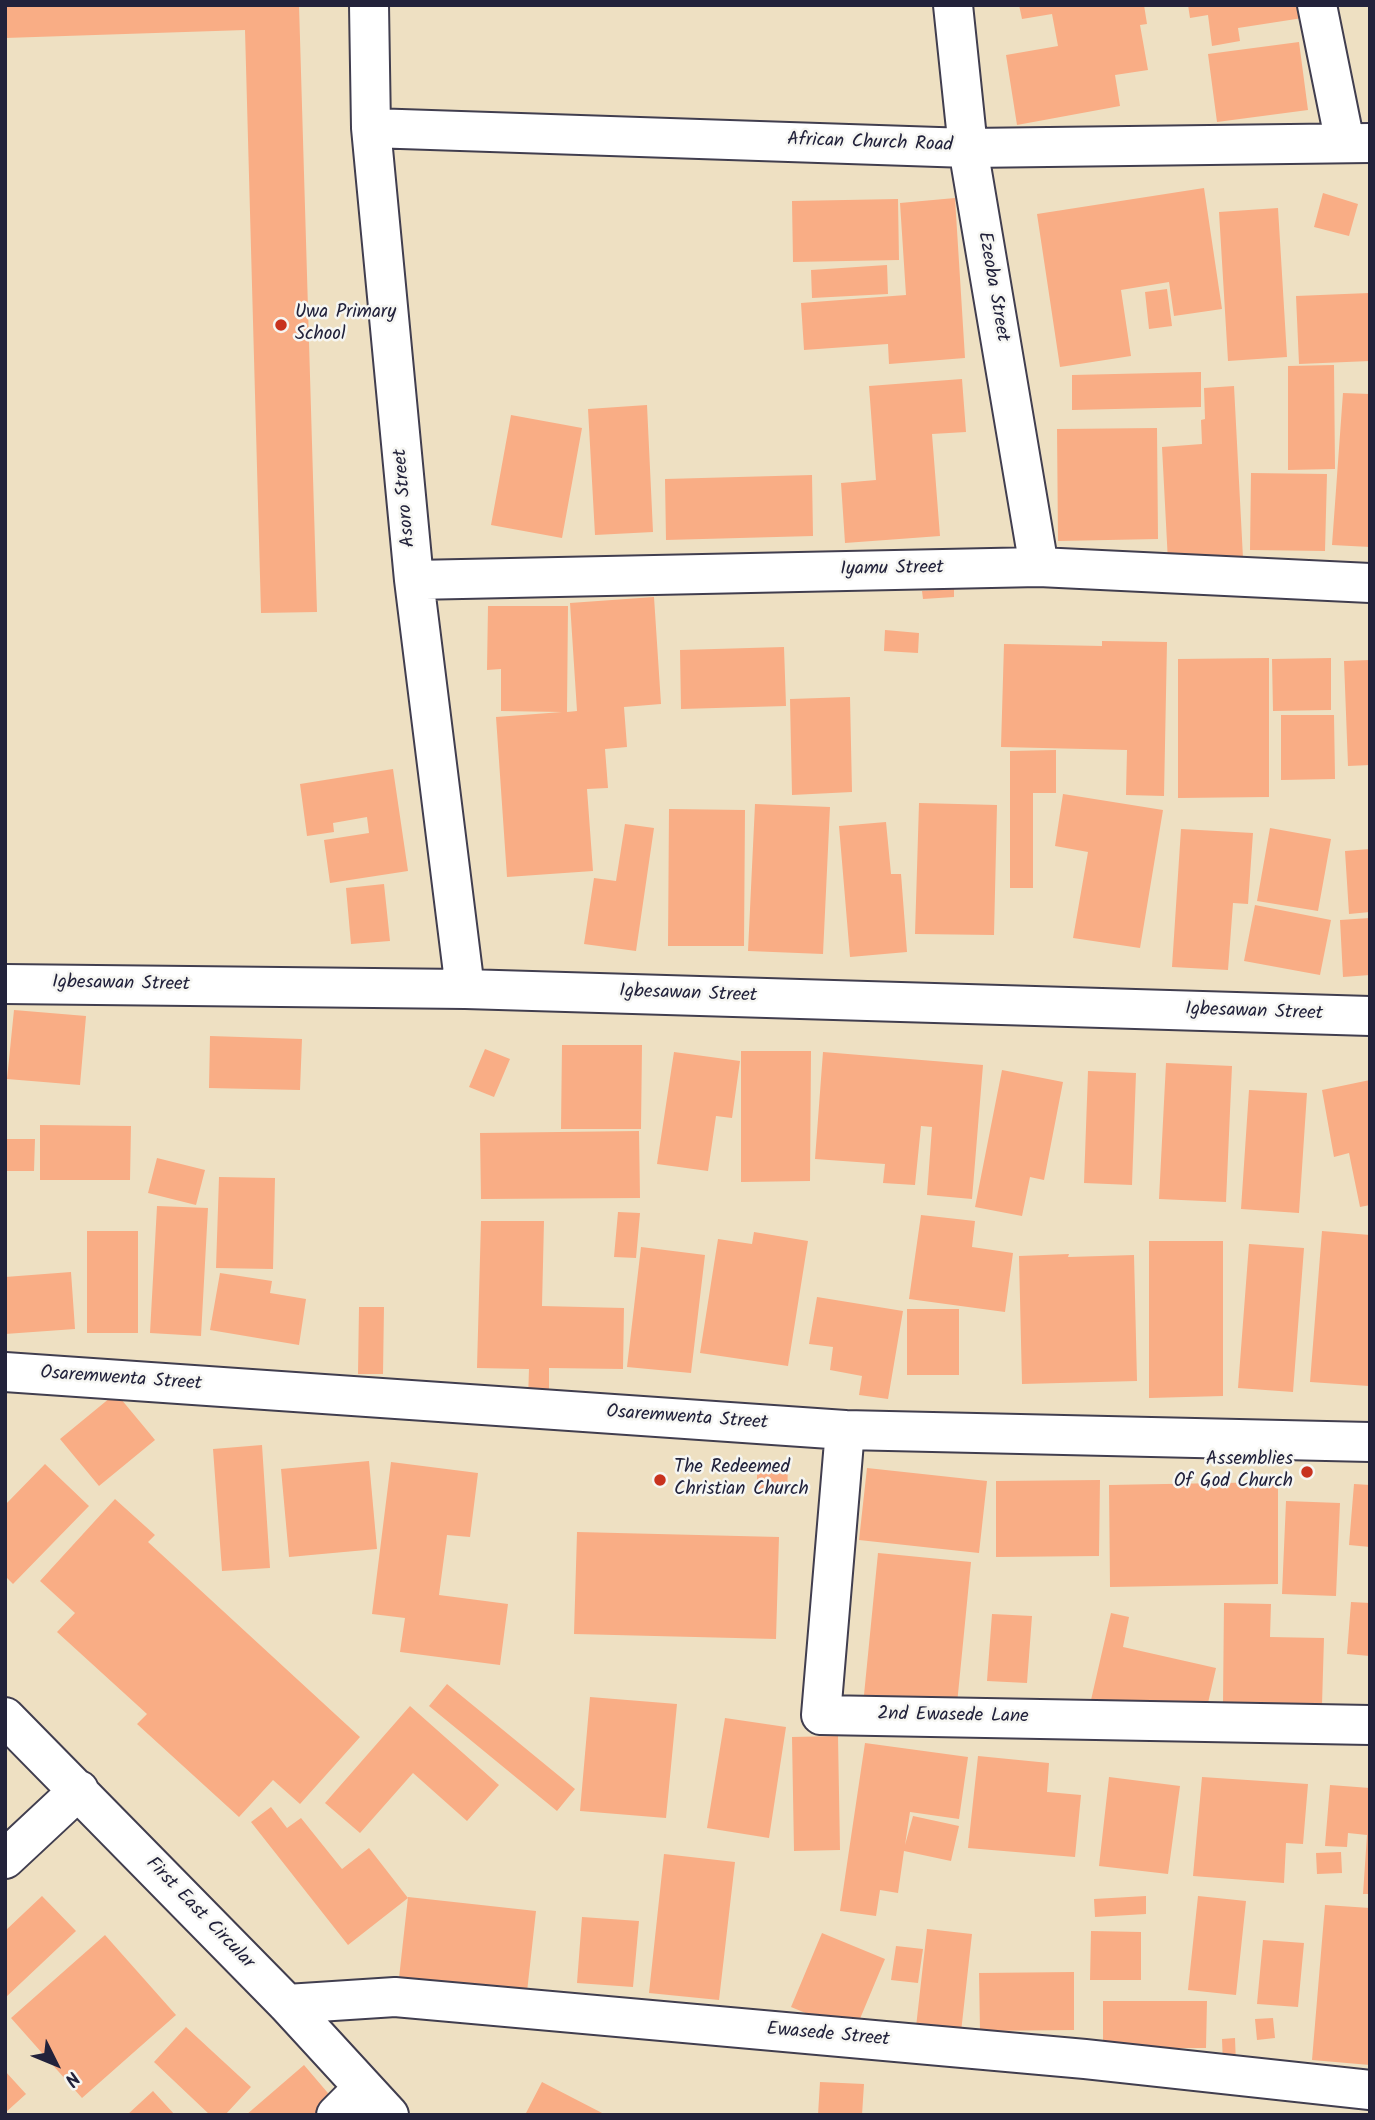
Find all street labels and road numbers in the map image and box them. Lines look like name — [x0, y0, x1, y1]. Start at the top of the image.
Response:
street label: African Church Road — [787, 130, 953, 158]
street label: Ezeoba Street — [971, 230, 1013, 344]
street label: Asoro Street — [390, 448, 422, 548]
street label: Iyamu Street — [840, 558, 944, 582]
street label: Igbesawan Street — [52, 972, 190, 998]
street label: Igbesawan Street — [619, 981, 757, 1009]
street label: Igbesawan Street — [1185, 999, 1323, 1027]
street label: Osaremwenta Street — [39, 1363, 203, 1397]
street label: Osaremwenta Street — [605, 1402, 769, 1436]
street label: 2nd Ewasede Lane — [877, 1704, 1029, 1730]
street label: First East Circular — [140, 1853, 258, 1975]
street label: Ewasede Street — [766, 2019, 890, 2053]

